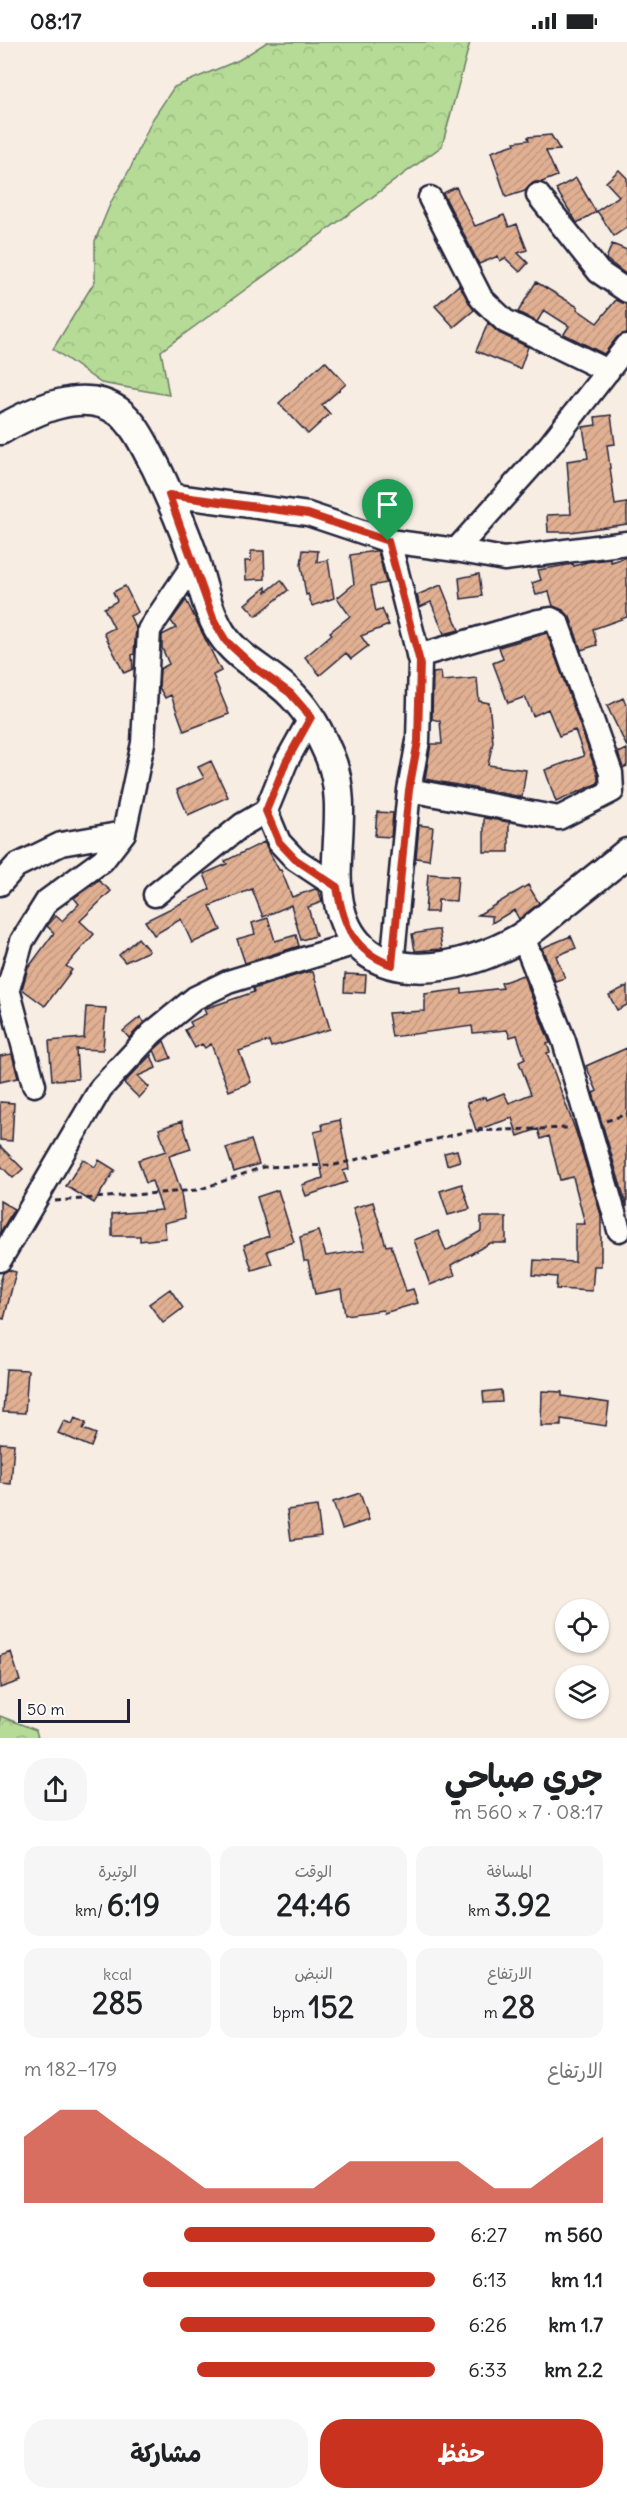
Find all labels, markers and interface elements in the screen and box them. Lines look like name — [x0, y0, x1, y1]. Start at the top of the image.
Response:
text: 08:17 — [30, 7, 82, 35]
pin — [362, 479, 413, 541]
icon: arrive — [371, 488, 404, 521]
map controls — [555, 1599, 609, 1719]
button: locate — [555, 1599, 609, 1653]
button: layers — [555, 1665, 609, 1719]
scale bar — [18, 1696, 130, 1724]
text: 50 m — [27, 1699, 65, 1719]
text: جري صباحي — [444, 1755, 603, 1797]
button: share — [24, 1758, 87, 1821]
text: 08:17 · 7 × 560 m — [454, 1799, 603, 1824]
text: الوتيرة — [98, 1861, 137, 1881]
text: الوقت — [295, 1861, 332, 1881]
text: المسافة — [487, 1861, 532, 1881]
text: 6:19 — [107, 1886, 160, 1924]
text: 24:46 — [276, 1886, 351, 1924]
text: 3.92 — [494, 1886, 551, 1924]
text: /km — [75, 1900, 107, 1920]
text: km — [468, 1900, 494, 1920]
text: النبض — [294, 1963, 333, 1983]
text: الارتفاع — [487, 1963, 532, 1983]
text: kcal — [103, 1964, 132, 1984]
text: 285 — [92, 1984, 143, 2022]
text: 152 — [309, 1988, 354, 2026]
text: 28 — [502, 1988, 535, 2026]
text: bpm — [273, 2002, 309, 2022]
text: m — [484, 2002, 502, 2022]
text: 179–182 m — [24, 2056, 117, 2081]
text: الارتفاع — [547, 2058, 603, 2083]
text: 6:27 — [470, 2222, 507, 2247]
text: 560 m — [544, 2222, 603, 2247]
text: 6:13 — [472, 2267, 507, 2292]
text: 1.1 km — [551, 2267, 603, 2292]
text: 6:26 — [468, 2312, 507, 2337]
text: 1.7 km — [549, 2312, 603, 2337]
text: 6:33 — [468, 2357, 507, 2382]
text: 2.2 km — [544, 2357, 603, 2382]
button: مشاركة — [24, 2419, 308, 2488]
button: حفظ — [320, 2419, 603, 2488]

